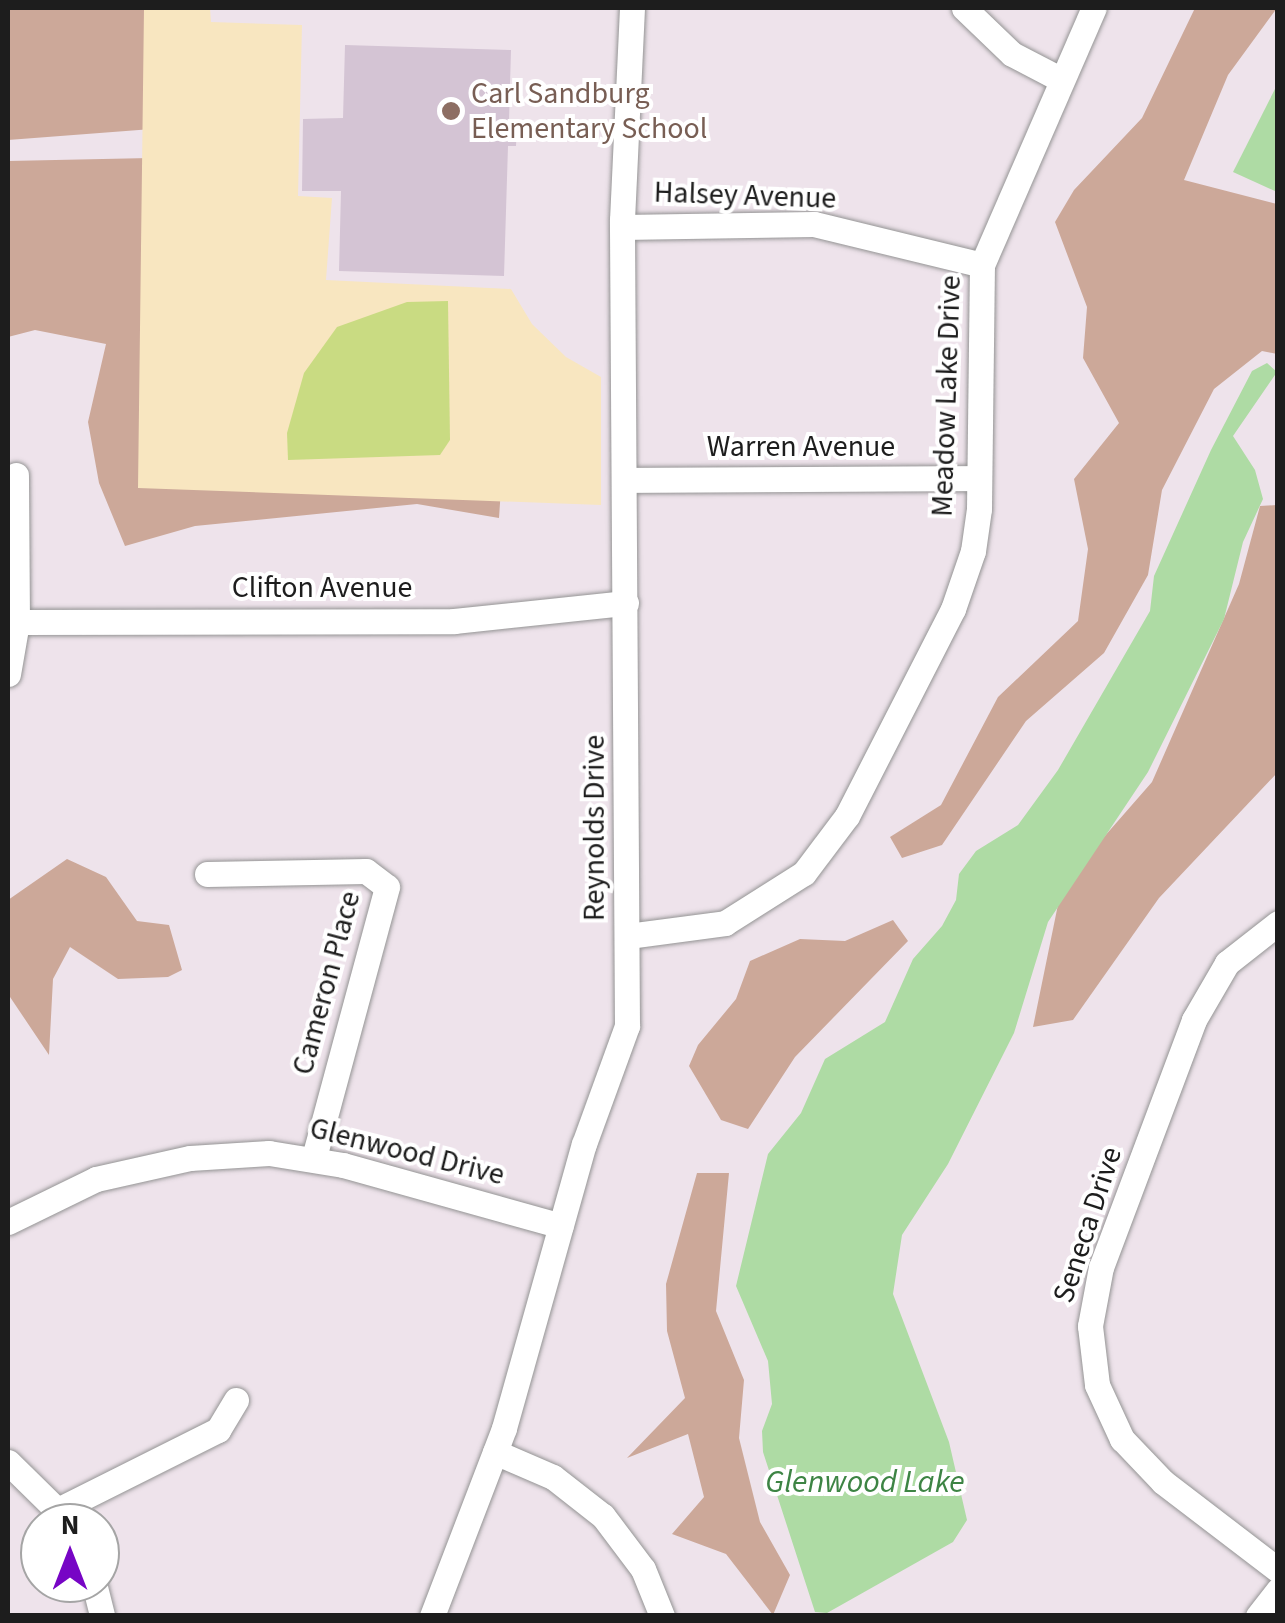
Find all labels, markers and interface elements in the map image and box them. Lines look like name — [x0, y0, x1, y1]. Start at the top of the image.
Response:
place label: Carl Sandburg Elementary School — [471, 76, 707, 146]
marker: Carl Sandburg Elementary School — [440, 100, 462, 122]
street label: Halsey Avenue — [653, 175, 837, 217]
street label: Meadow Lake Drive — [925, 275, 969, 517]
street label: Warren Avenue — [707, 429, 895, 465]
street label: Clifton Avenue — [232, 570, 412, 606]
street label: Reynolds Drive — [577, 735, 613, 921]
street label: Cameron Place — [285, 887, 369, 1079]
street label: Glenwood Drive — [306, 1110, 508, 1194]
street label: Seneca Drive — [1046, 1143, 1130, 1307]
water label: Glenwood Lake — [765, 1463, 965, 1501]
north arrow — [20, 1503, 120, 1603]
text: N — [61, 1505, 79, 1545]

